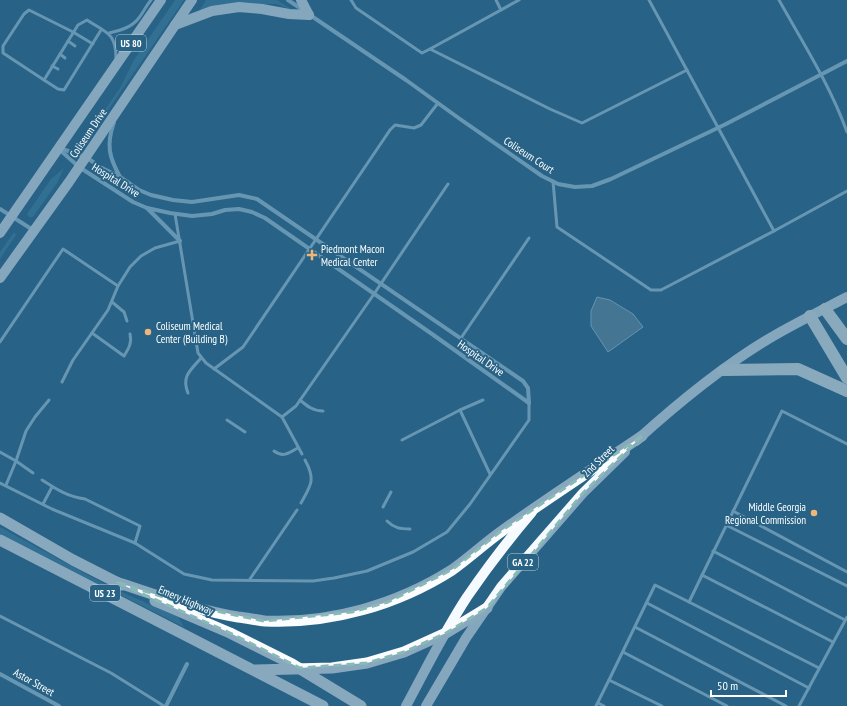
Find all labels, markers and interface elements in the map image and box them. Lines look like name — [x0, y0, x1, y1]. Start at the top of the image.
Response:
road number: US 80 — [116, 35, 146, 51]
street label: Coliseum Drive — [66, 105, 110, 161]
street label: Coliseum Court — [501, 133, 557, 177]
street label: Hospital Drive — [89, 160, 143, 200]
place label: Piedmont Macon Medical Center — [321, 242, 385, 269]
marker: Piedmont Macon Medical Center — [306, 249, 318, 261]
place label: Coliseum Medical Center (Building B) — [156, 319, 228, 346]
marker: Coliseum Medical Center (Building B) — [143, 327, 153, 337]
street label: Hospital Drive — [455, 337, 507, 379]
street label: 2nd Street — [579, 442, 617, 480]
place label: Middle Georgia Regional Commission — [725, 500, 806, 527]
marker: Middle Georgia Regional Commission — [809, 508, 819, 518]
road number: GA 22 — [508, 554, 538, 570]
street label: Emery Highway — [156, 582, 216, 618]
road number: US 23 — [90, 585, 120, 601]
street label: Astor Street — [11, 665, 57, 699]
scale bar — [711, 672, 786, 698]
text: 50 m — [717, 678, 738, 693]

